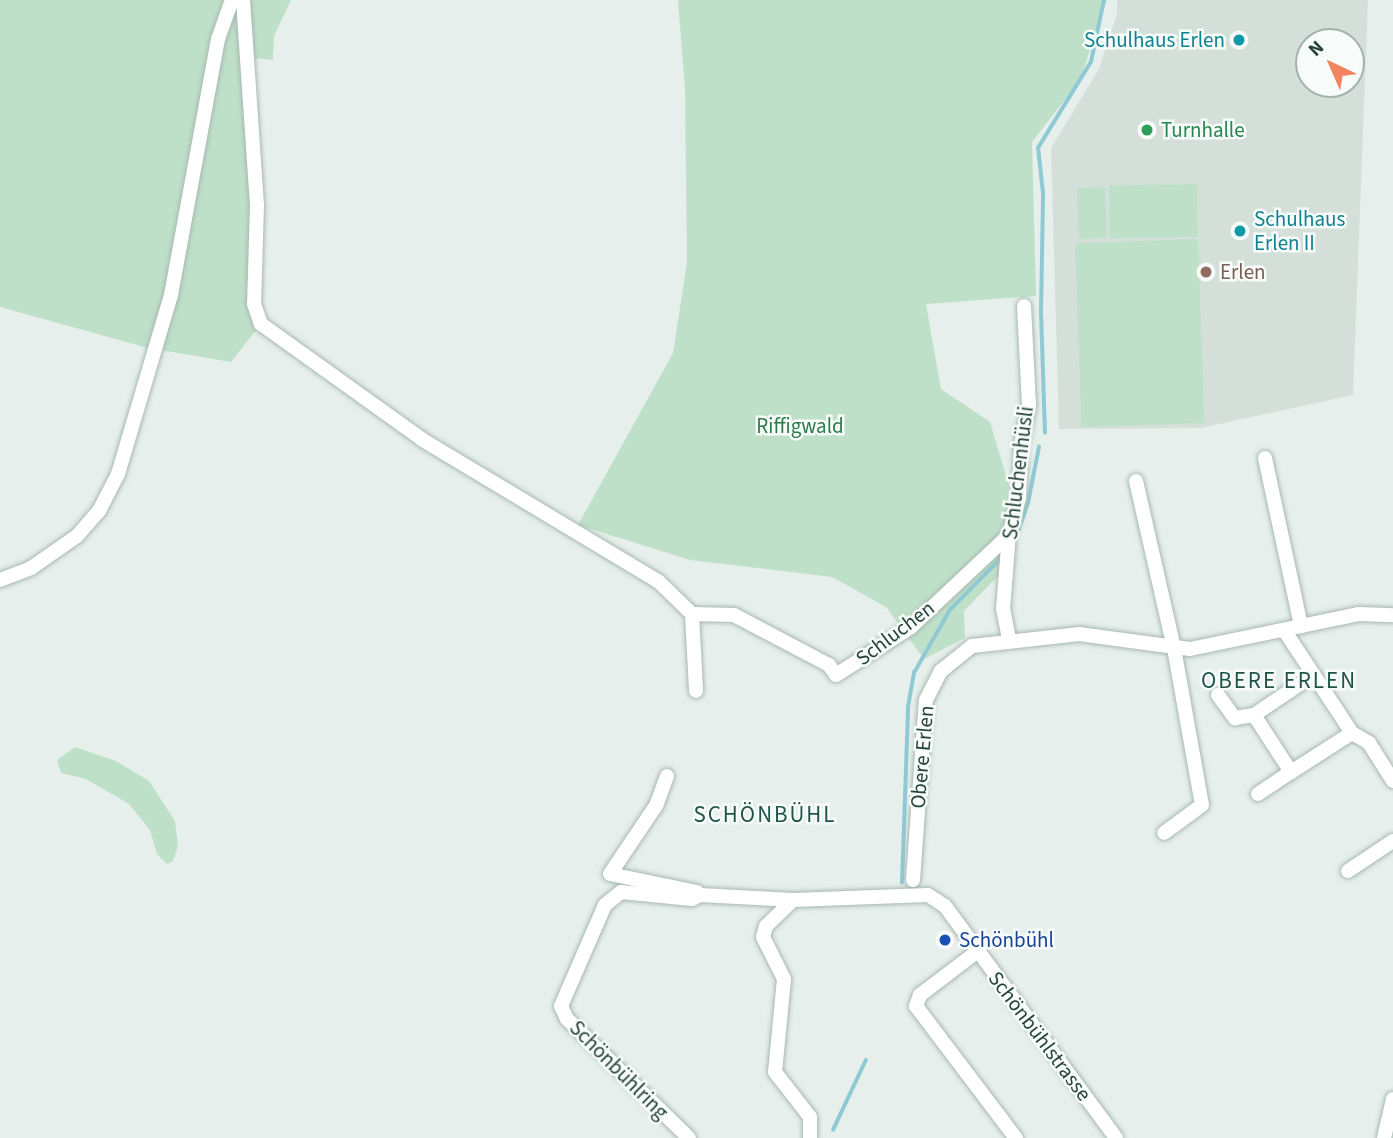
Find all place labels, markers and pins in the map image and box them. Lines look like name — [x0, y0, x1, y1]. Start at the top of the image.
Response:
place label: Schulhaus Erlen — [1084, 27, 1225, 53]
marker: Schulhaus Erlen — [1231, 32, 1247, 48]
place label: Turnhalle — [1161, 117, 1245, 143]
marker: Turnhalle — [1139, 122, 1155, 138]
place label: Schulhaus Erlen II — [1254, 206, 1345, 256]
marker: Schulhaus Erlen II — [1232, 223, 1248, 239]
place label: Erlen — [1220, 259, 1266, 285]
marker: Erlen — [1198, 264, 1214, 280]
place label: Schönbühl — [959, 927, 1054, 953]
marker: Schönbühl — [937, 932, 953, 948]

